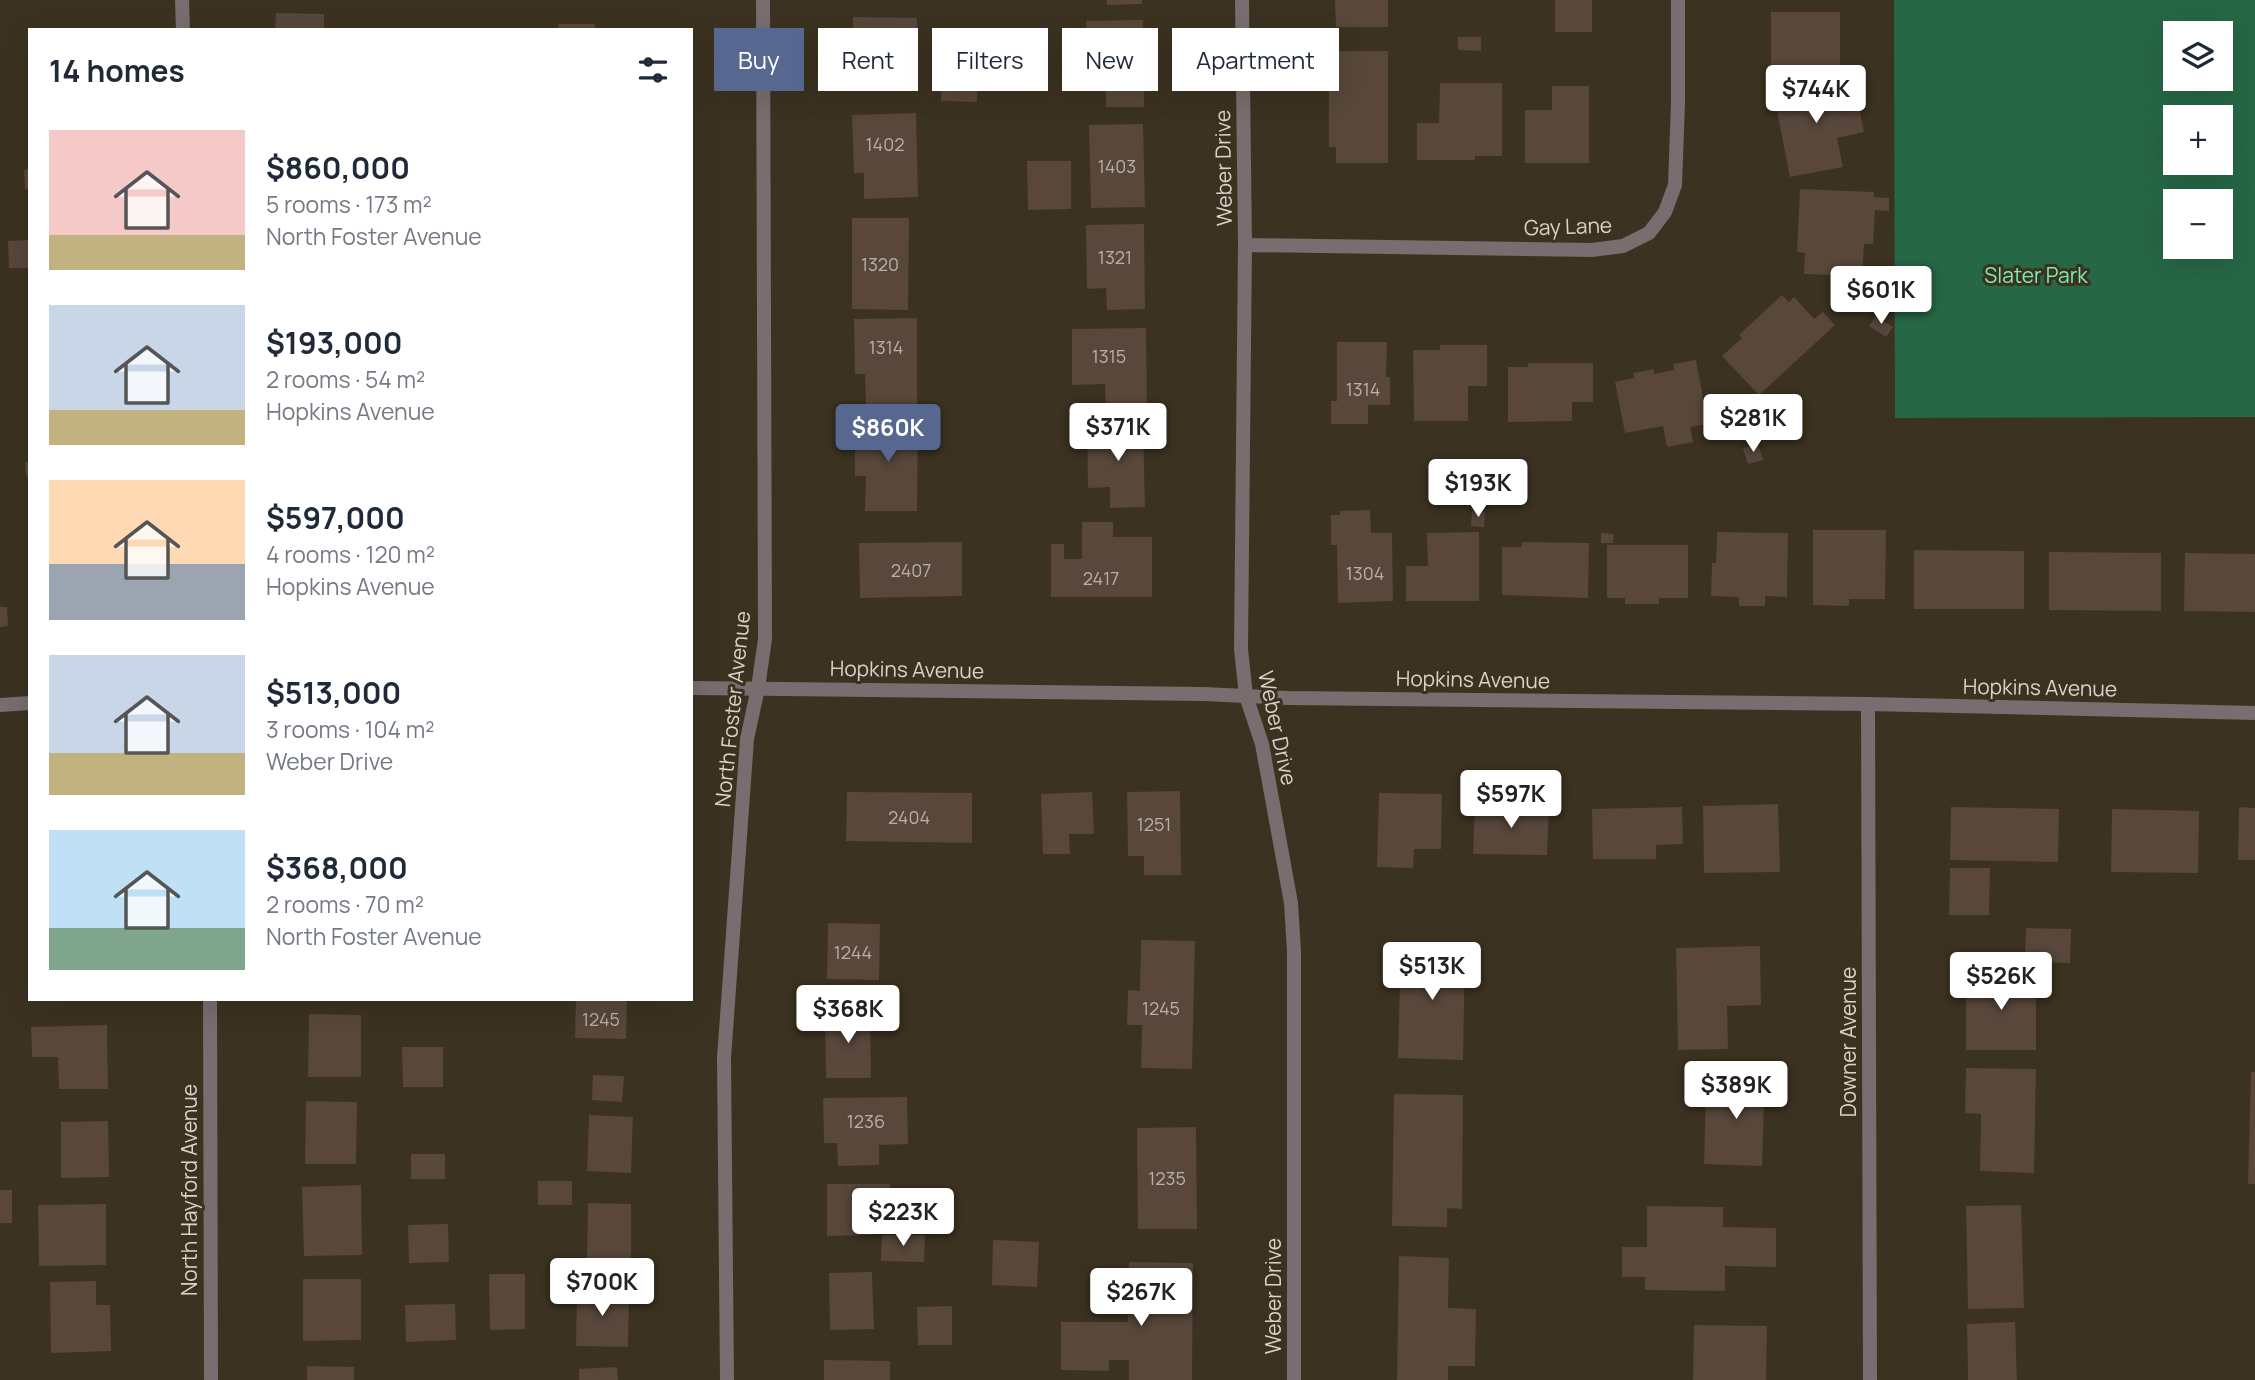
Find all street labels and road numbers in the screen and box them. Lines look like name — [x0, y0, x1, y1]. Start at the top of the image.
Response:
street label: Weber Drive — [1208, 110, 1238, 226]
street label: Gay Lane — [1523, 210, 1613, 242]
street label: North Foster Avenue — [708, 610, 756, 808]
street label: Hopkins Avenue — [830, 654, 984, 684]
street label: Hopkins Avenue — [1396, 664, 1550, 694]
street label: Weber Drive — [1252, 668, 1304, 788]
street label: Hopkins Avenue — [1963, 672, 2117, 702]
street label: Downer Avenue — [1834, 967, 1862, 1117]
street label: North Hayford Avenue — [175, 1084, 203, 1296]
street label: Weber Drive — [1259, 1238, 1287, 1354]

